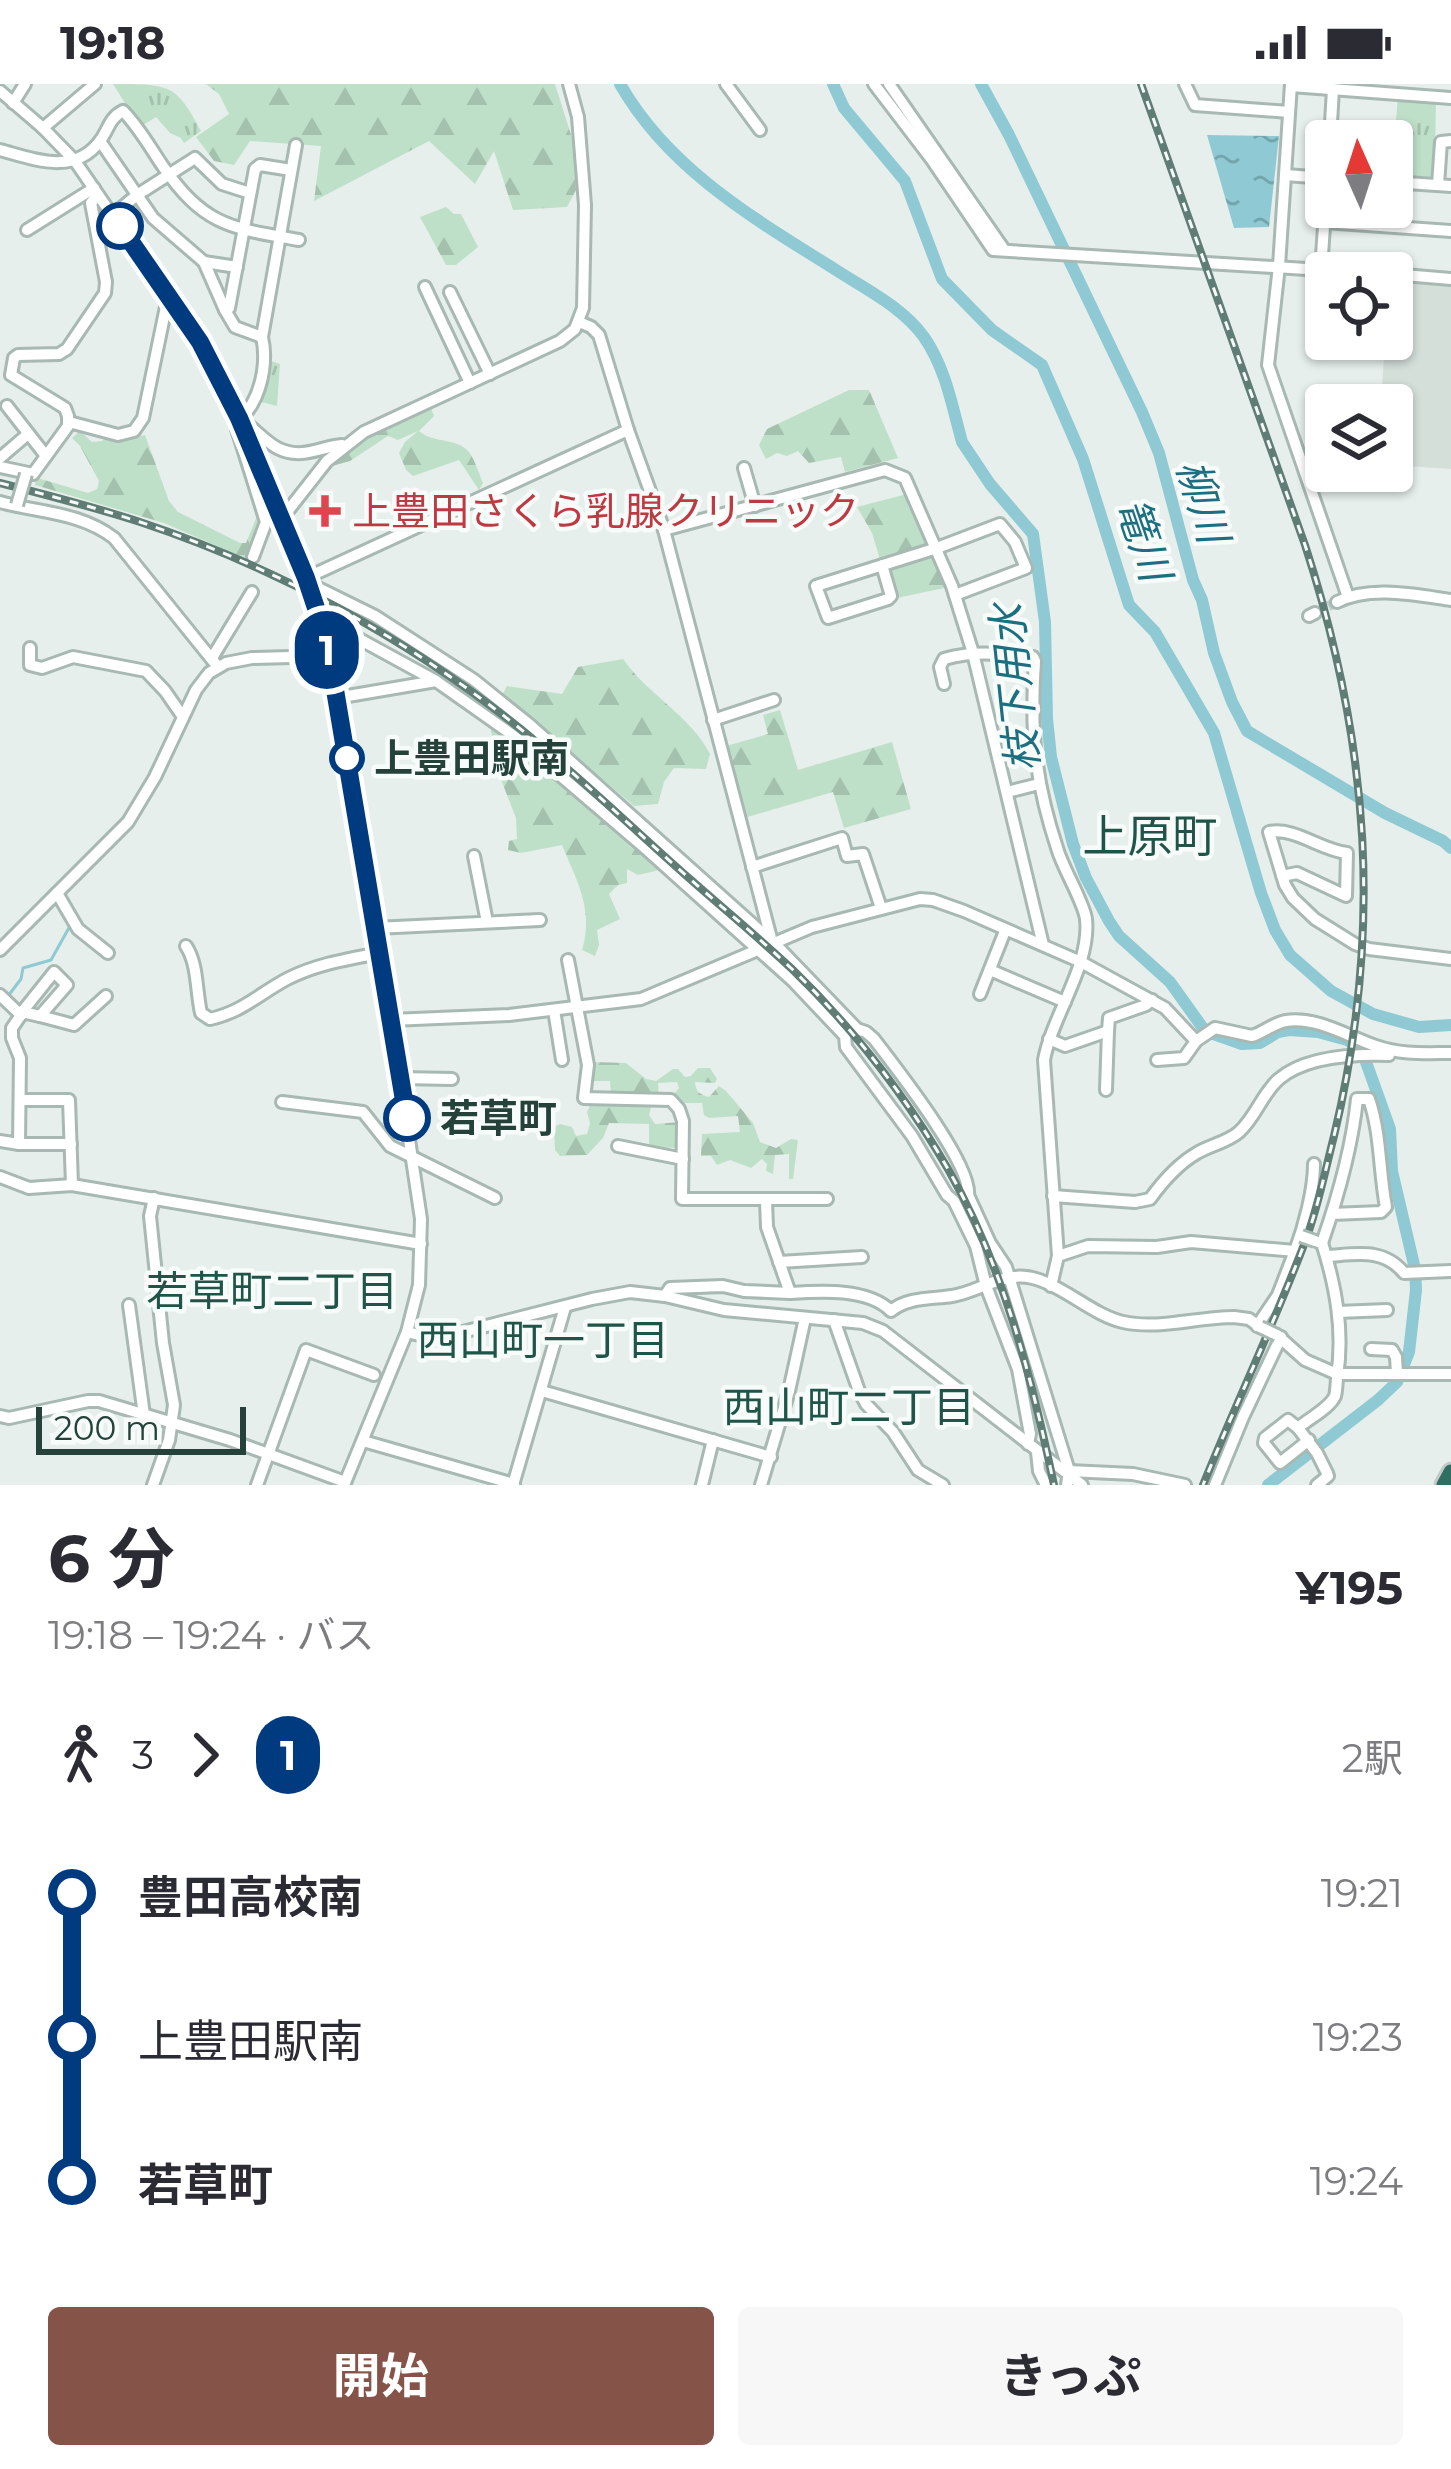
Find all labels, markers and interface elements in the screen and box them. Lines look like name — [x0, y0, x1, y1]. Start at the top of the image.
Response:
text: 19:18 — [60, 15, 165, 70]
north arrow — [1305, 120, 1413, 228]
map controls — [1305, 120, 1413, 492]
unlabelled marker — [98, 204, 142, 248]
button: locate — [1305, 252, 1413, 360]
button: layers — [1305, 384, 1413, 492]
water label: 柳川 — [1166, 453, 1241, 553]
place label: 上豊田さくら乳腺クリニック — [352, 487, 859, 535]
water label: 篭川 — [1106, 491, 1184, 591]
marker: 上豊田さくら乳腺クリニック — [309, 495, 341, 527]
water label: 枝下用水 — [980, 598, 1050, 774]
line badge: 1 — [288, 611, 366, 689]
text: 1 — [319, 624, 335, 676]
place label: 上豊田駅南 — [374, 734, 569, 782]
marker: 上豊田駅南 — [331, 742, 363, 774]
district label: 上原町 — [1082, 808, 1218, 863]
place label: 若草町 — [440, 1094, 557, 1142]
marker: 若草町 — [385, 1096, 429, 1140]
district label: 若草町二丁目 — [146, 1265, 398, 1317]
district label: 西山町一丁目 — [417, 1314, 669, 1366]
district label: 西山町二丁目 — [723, 1381, 975, 1433]
scale bar — [36, 1401, 246, 1454]
text: 200 m — [54, 1408, 160, 1448]
text: 6 分 — [48, 1518, 175, 1599]
text: ¥195 — [1295, 1560, 1403, 1615]
text: 19:18 – 19:24 · バス — [48, 1611, 374, 1659]
icon: walk — [48, 1722, 114, 1788]
icon: forward — [172, 1722, 238, 1788]
text: 1 — [280, 1729, 296, 1781]
text: 3 — [132, 1731, 154, 1779]
text: 2駅 — [1342, 1734, 1403, 1782]
text: 豊田高校南 — [138, 1869, 363, 1924]
text: 19:21 — [1321, 1869, 1403, 1917]
text: 上豊田駅南 — [138, 2013, 363, 2068]
text: 19:23 — [1313, 2013, 1403, 2061]
text: 若草町 — [138, 2157, 273, 2212]
text: 19:24 — [1310, 2157, 1403, 2205]
button: 開始 — [48, 2307, 714, 2445]
button: きっぷ — [738, 2307, 1403, 2445]

